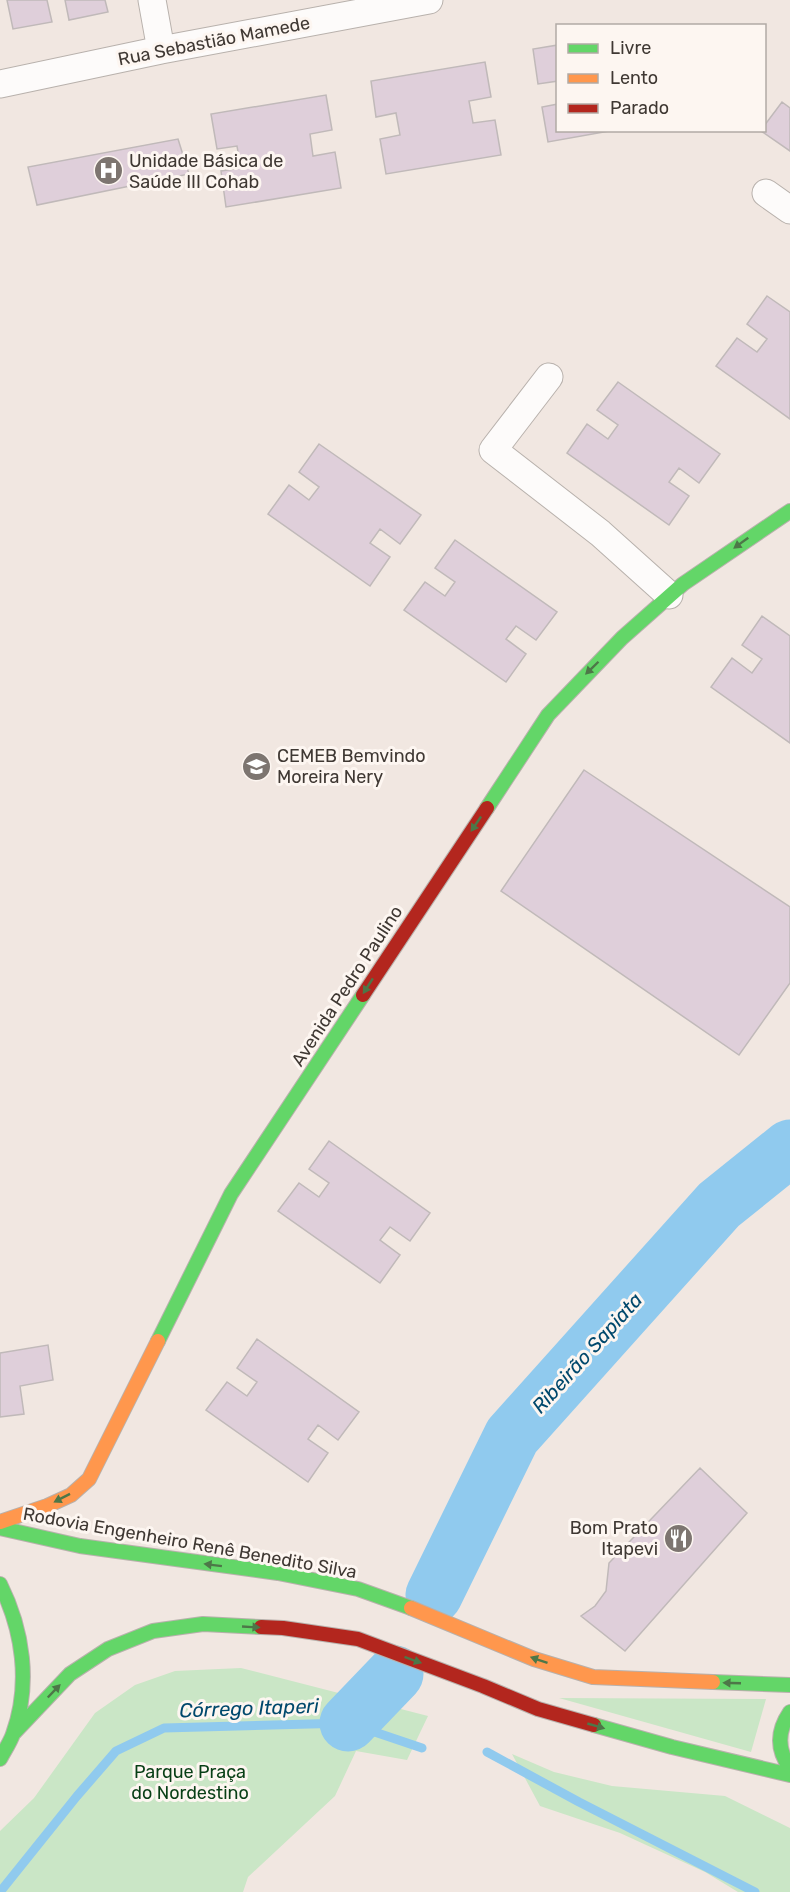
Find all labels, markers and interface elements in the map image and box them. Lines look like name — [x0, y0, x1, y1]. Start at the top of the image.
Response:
street label: Rua Sebastião Mamede — [116, 12, 312, 70]
legend — [556, 24, 766, 132]
text: Livre — [610, 37, 651, 59]
text: Lento — [610, 67, 658, 89]
text: Parado — [610, 97, 669, 119]
place label: Unidade Básica de Saúde III Cohab — [129, 150, 283, 193]
hospital icon: Unidade Básica de Saúde III Cohab — [92, 155, 124, 187]
one-way arrow — [734, 537, 750, 549]
one-way arrow — [585, 661, 600, 675]
place label: CEMEB Bemvindo Moreira Nery — [277, 745, 426, 788]
school or university icon: CEMEB Bemvindo Moreira Nery — [240, 750, 272, 782]
one-way arrow — [471, 816, 482, 832]
street label: Avenida Pedro Paulino — [287, 901, 407, 1071]
one-way arrow — [362, 978, 374, 994]
water label: Ribeirão Sapiata — [527, 1288, 648, 1418]
one-way arrow — [54, 1494, 71, 1503]
street label: Rodovia Engenheiro Renê Benedito Silva — [22, 1503, 358, 1583]
place label: Bom Prato Itapevi — [570, 1517, 658, 1560]
restaurant icon: Bom Prato Itapevi — [663, 1522, 695, 1554]
one-way arrow — [203, 1560, 222, 1570]
one-way arrow — [241, 1622, 260, 1631]
one-way arrow — [404, 1655, 422, 1665]
one-way arrow — [530, 1655, 548, 1664]
one-way arrow — [722, 1678, 741, 1687]
one-way arrow — [47, 1684, 61, 1699]
water label: Córrego Itaperi — [179, 1694, 320, 1722]
one-way arrow — [587, 1721, 605, 1731]
park label: Parque Praça do Nordestino — [131, 1761, 249, 1804]

